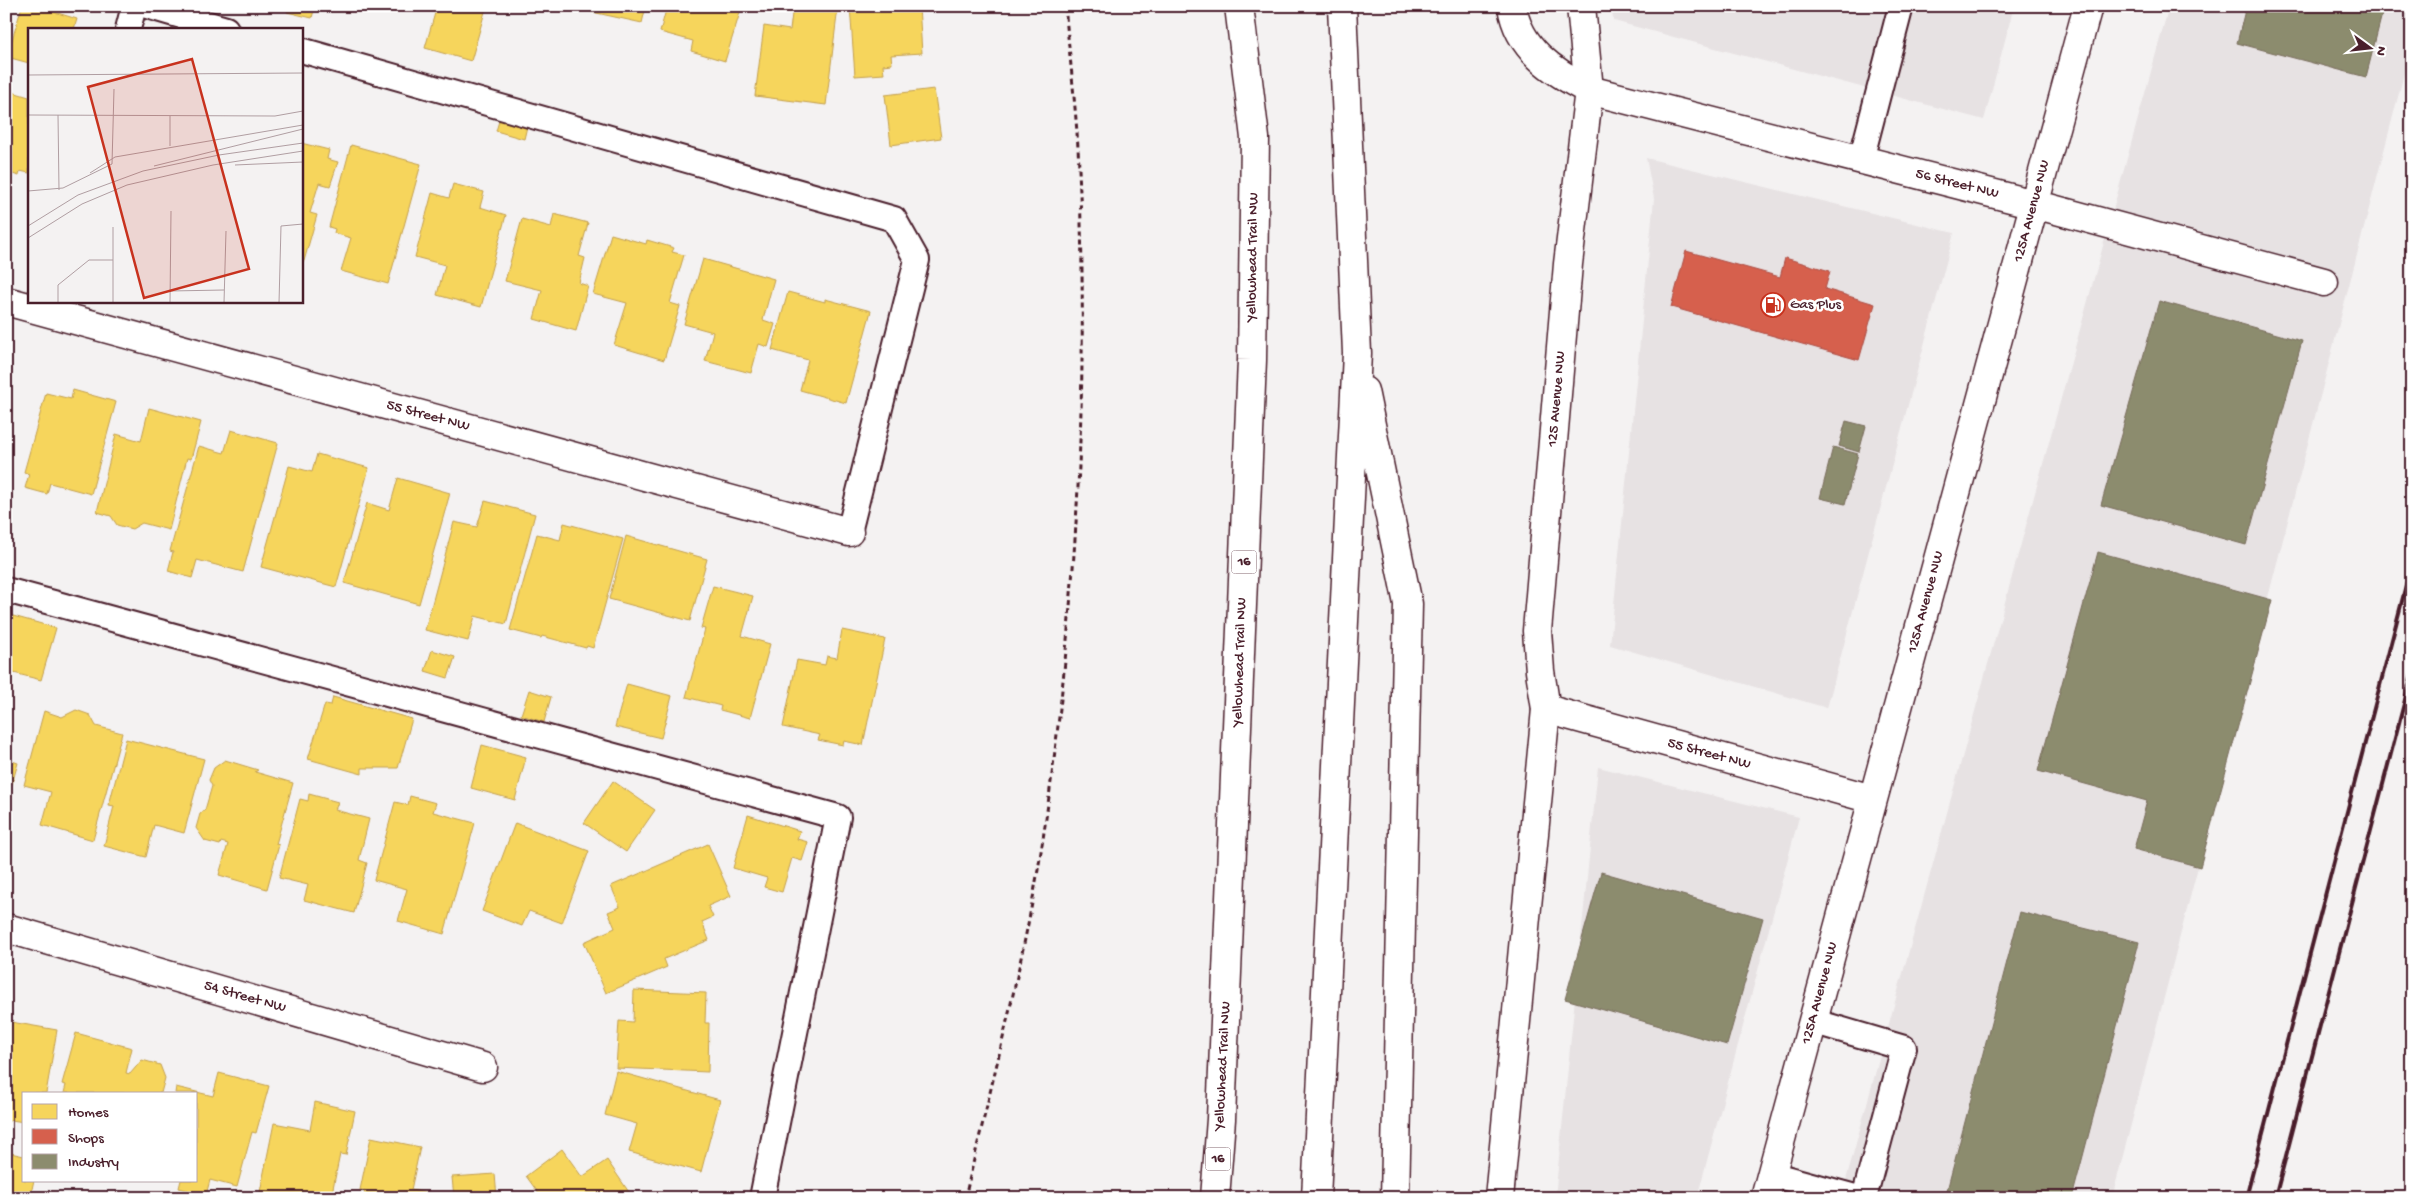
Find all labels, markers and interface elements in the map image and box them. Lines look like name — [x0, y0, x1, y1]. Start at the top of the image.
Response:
north arrow — [2346, 22, 2396, 72]
inset map — [28, 28, 302, 302]
text: N — [2371, 44, 2390, 57]
street label: 125A Avenue NW — [2009, 158, 2054, 265]
street label: 56 Street NW — [1914, 165, 2001, 203]
street label: Yellowhead Trail NW — [1243, 192, 1263, 324]
fuel station icon: Gas Plus — [1760, 292, 1786, 318]
place label: Gas Plus — [1790, 296, 1841, 314]
street label: 125 Avenue NW — [1544, 350, 1570, 449]
street label: 55 Street NW — [384, 396, 472, 436]
street label: 125A Avenue NW — [1903, 549, 1948, 656]
road number: 16 — [1232, 550, 1256, 574]
street label: Yellowhead Trail NW — [1229, 597, 1251, 729]
street label: 55 Street NW — [1665, 734, 1753, 774]
street label: 125A Avenue NW — [1797, 940, 1842, 1047]
street label: 54 Street NW — [202, 977, 288, 1017]
street label: Yellowhead Trail NW — [1211, 1001, 1235, 1133]
legend — [22, 1092, 198, 1182]
text: Homes — [68, 1104, 109, 1122]
text: Shops — [68, 1130, 104, 1148]
road number: 16 — [1206, 1148, 1230, 1170]
text: Industry — [68, 1154, 120, 1172]

